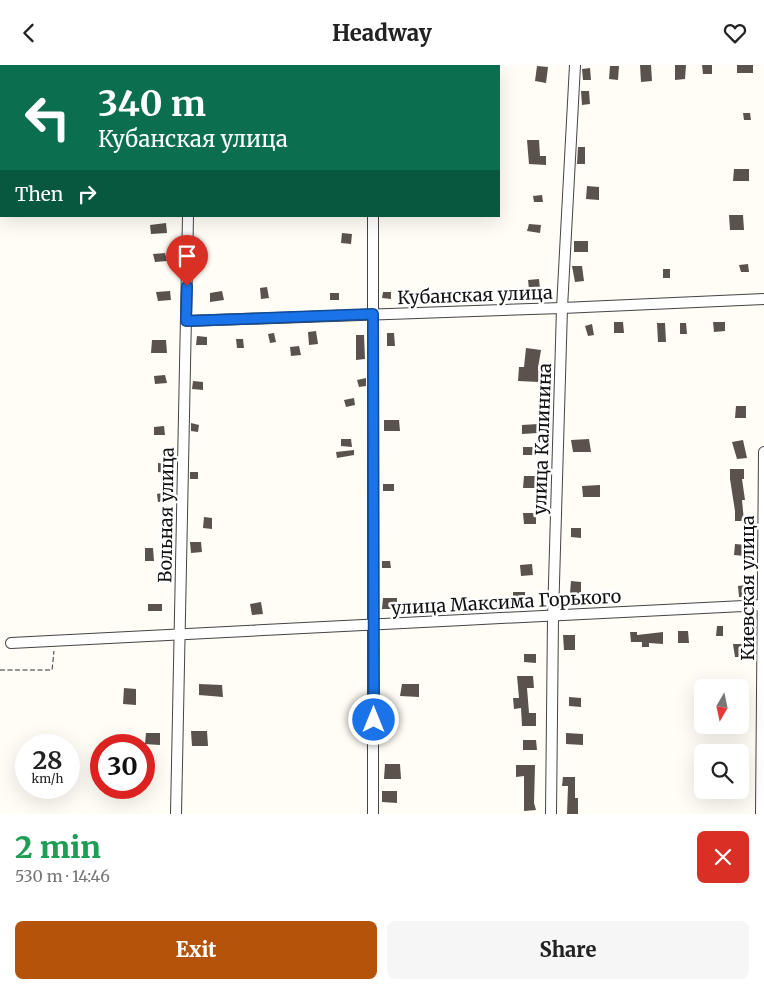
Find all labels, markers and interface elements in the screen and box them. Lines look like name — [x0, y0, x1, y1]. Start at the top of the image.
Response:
icon: back — [15, 19, 43, 47]
text: Headway — [332, 19, 432, 47]
icon: heart — [721, 19, 749, 47]
text: 340 m — [98, 82, 206, 126]
icon: left — [15, 85, 80, 150]
text: Кубанская улица — [98, 125, 288, 153]
icon: right — [73, 180, 101, 208]
text: Then — [15, 182, 63, 206]
pin — [166, 235, 208, 286]
icon: arrive — [173, 242, 201, 270]
street label: Кубанская улица — [397, 281, 553, 309]
street label: улица Калинина — [528, 362, 556, 515]
street label: Вольная улица — [153, 447, 179, 583]
street label: Киевская улица — [736, 515, 759, 661]
street label: улица Максима Горького — [390, 584, 622, 620]
north arrow — [694, 679, 749, 734]
map controls — [694, 679, 749, 799]
position arrow — [347, 693, 399, 745]
speed limit sign: 30 — [90, 734, 155, 799]
text: 28 — [32, 744, 63, 776]
button: search — [694, 744, 749, 799]
text: km/h — [32, 771, 63, 786]
text: 2 min — [15, 828, 101, 866]
button: close — [697, 831, 749, 883]
text: 530 m · 14:46 — [15, 866, 110, 886]
button: Exit — [15, 921, 377, 979]
button: Share — [387, 921, 749, 979]

